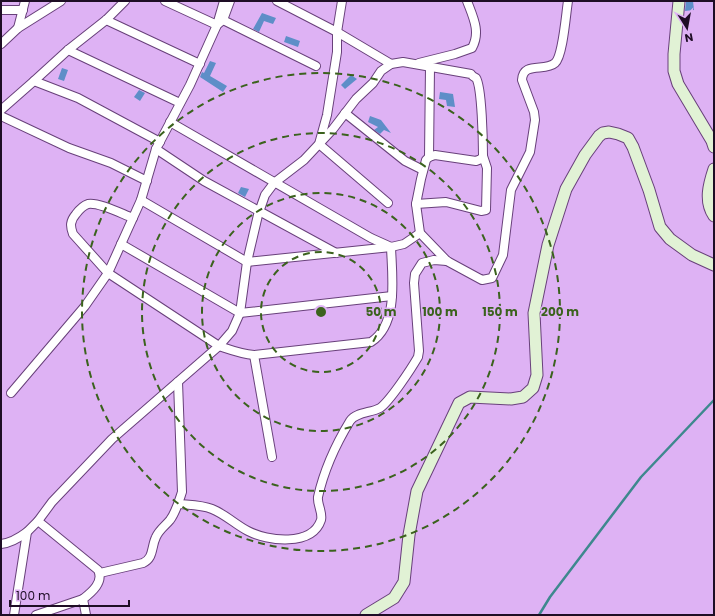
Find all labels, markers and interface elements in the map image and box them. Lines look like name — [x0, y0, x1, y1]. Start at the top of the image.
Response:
north arrow — [667, 8, 707, 48]
text: N — [683, 29, 694, 46]
text: 50 m — [366, 303, 397, 320]
text: 100 m — [422, 303, 458, 320]
text: 150 m — [482, 303, 518, 320]
text: 200 m — [541, 303, 579, 320]
centre of rings — [314, 305, 328, 319]
scale bar — [10, 582, 129, 608]
text: 100 m — [16, 587, 50, 604]

